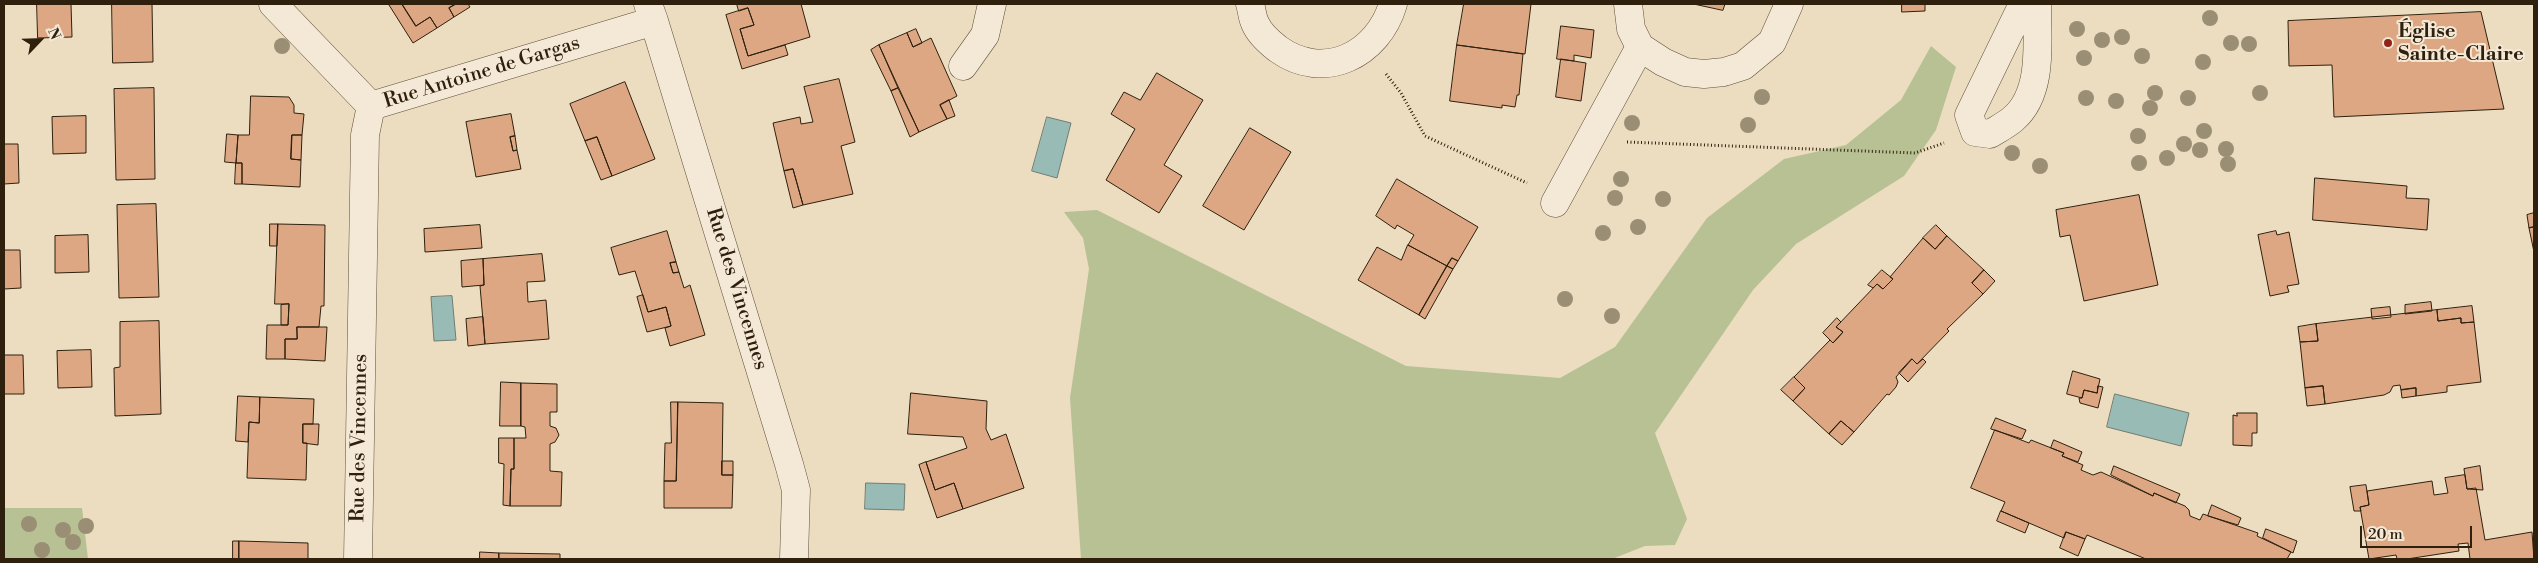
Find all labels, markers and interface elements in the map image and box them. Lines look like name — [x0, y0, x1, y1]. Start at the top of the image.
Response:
north arrow — [15, 15, 65, 65]
place label: Église Sainte-Claire — [2398, 20, 2524, 67]
text: N — [43, 25, 64, 43]
street label: Rue Antoine de Gargas — [381, 32, 583, 114]
marker: Église Sainte-Claire — [2382, 37, 2394, 49]
street label: Rue des Vincennes — [700, 205, 772, 373]
street label: Rue des Vincennes — [347, 354, 373, 522]
scale bar — [2363, 516, 2476, 548]
text: 20 m — [2368, 525, 2403, 544]

